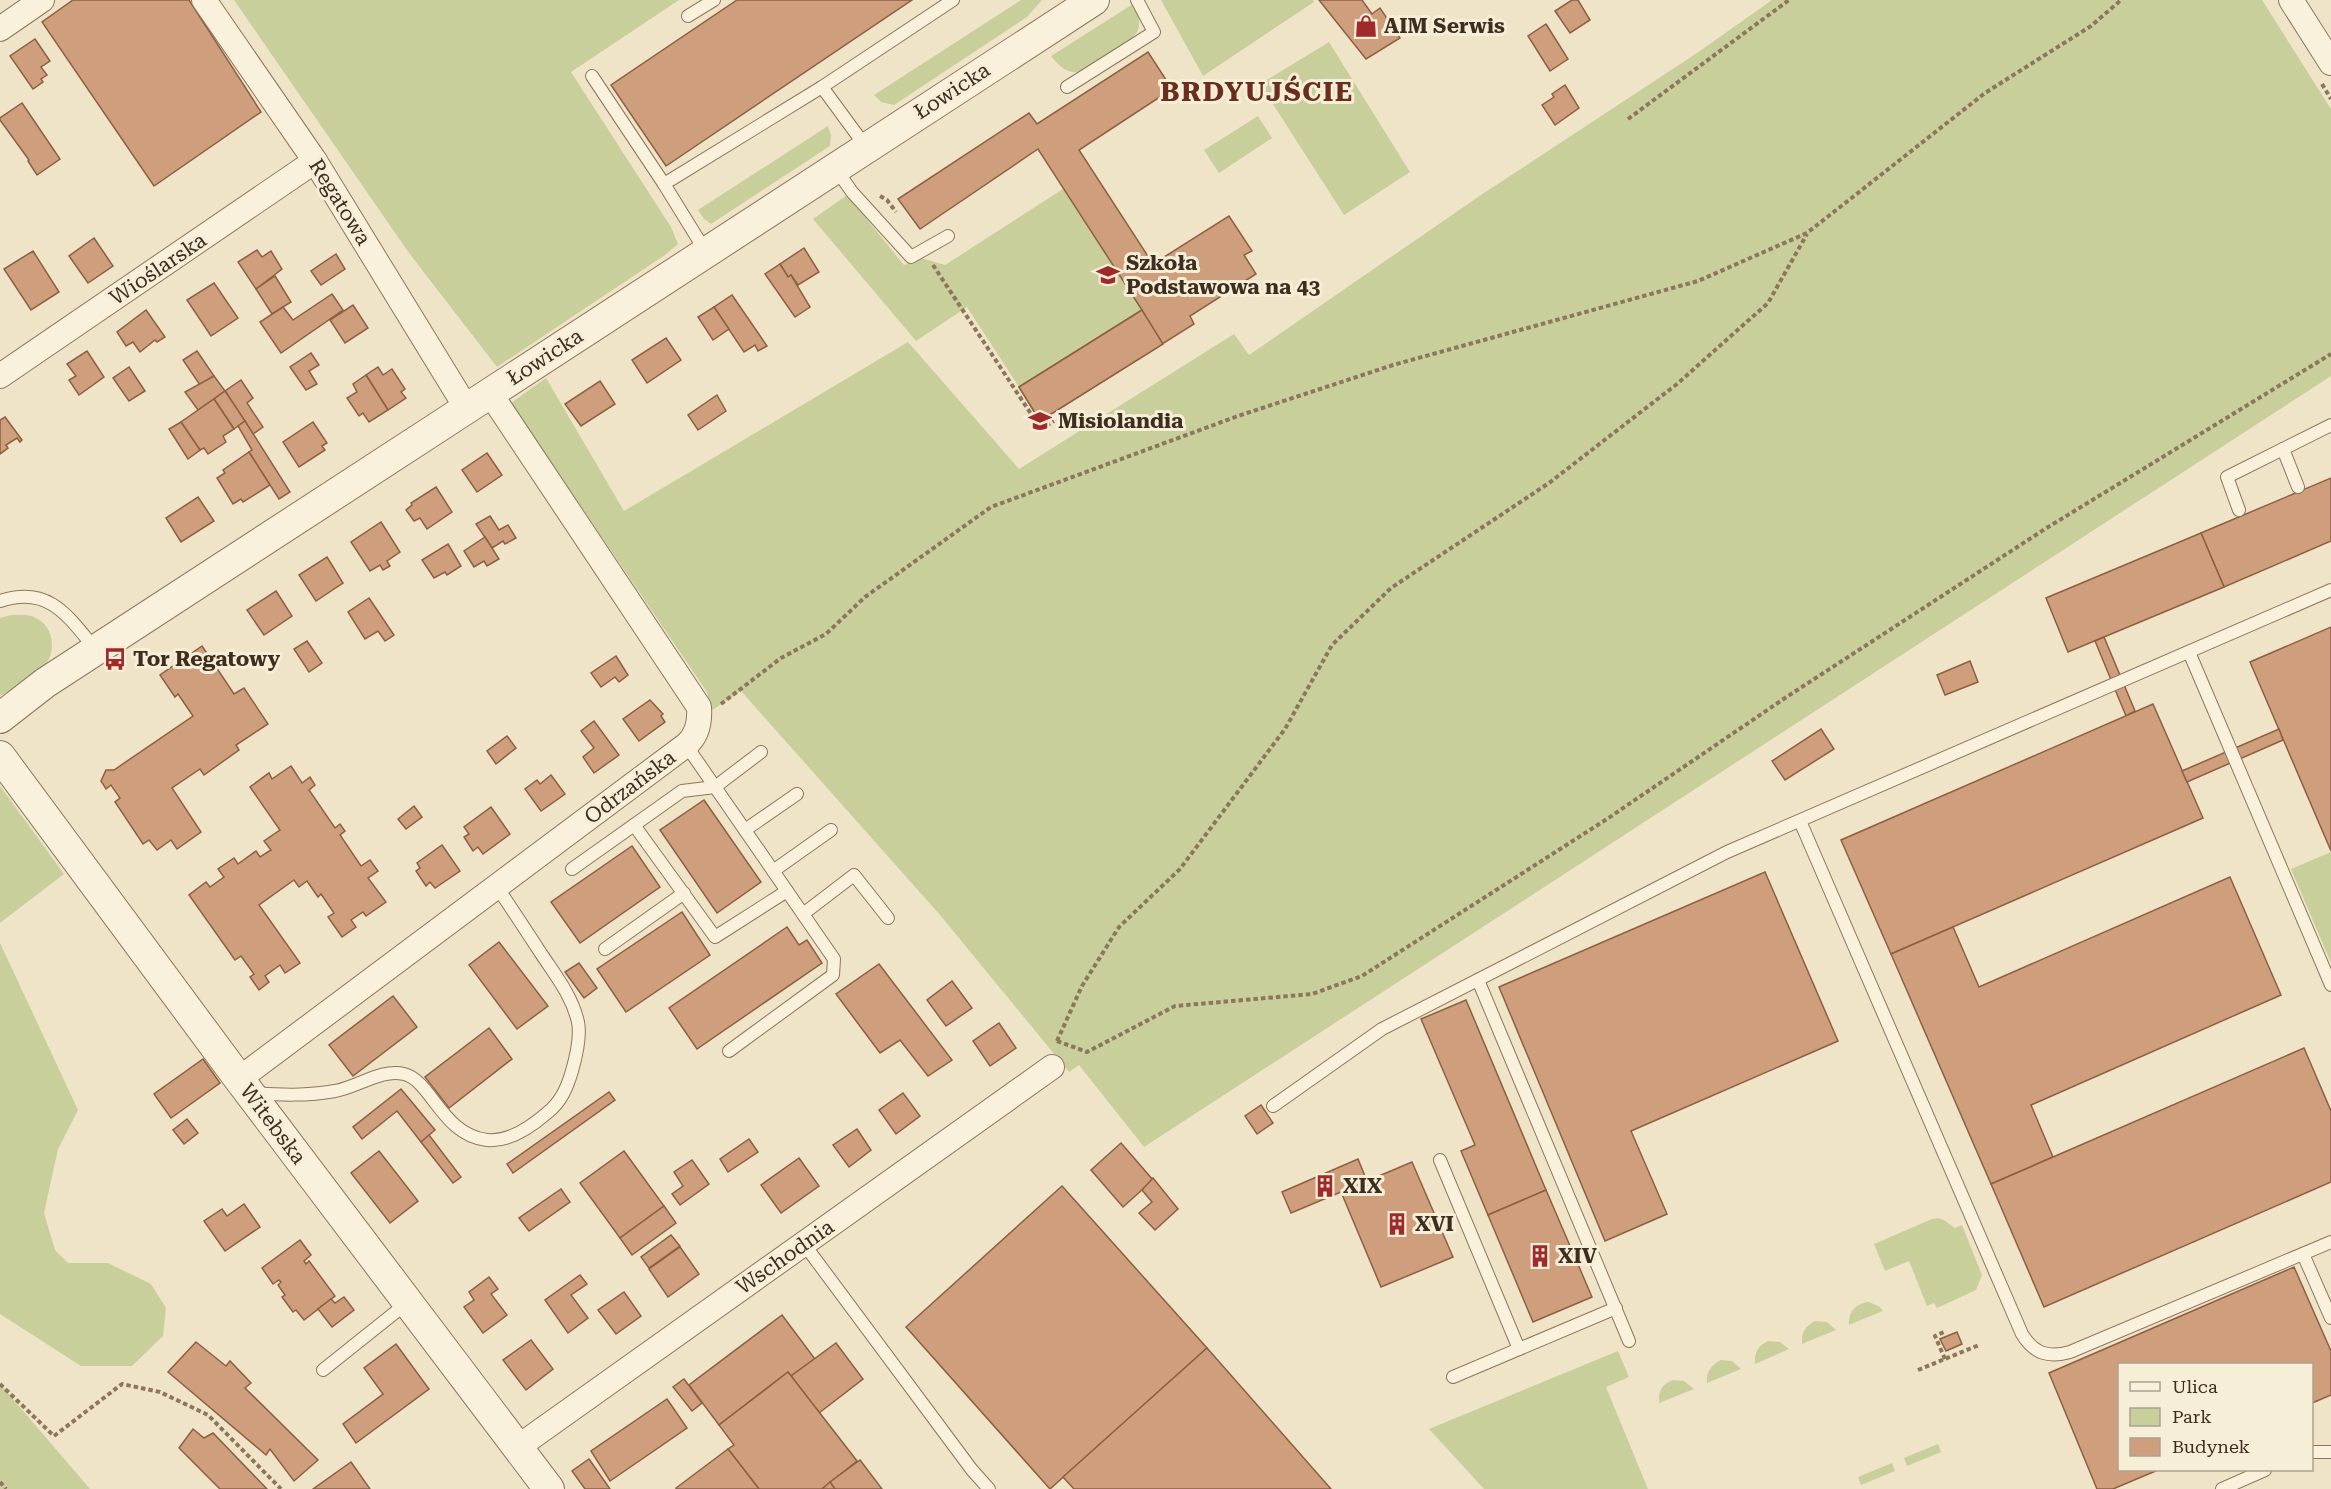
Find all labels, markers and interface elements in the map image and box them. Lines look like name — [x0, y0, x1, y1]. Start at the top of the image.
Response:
shop icon: AIM Serwis — [1353, 13, 1379, 39]
place label: AIM Serwis — [1384, 14, 1505, 38]
street label: Łowicka — [910, 57, 995, 124]
district label: BRDYUJŚCIE — [1160, 75, 1354, 108]
street label: Regatowa — [304, 154, 376, 250]
street label: Wioślarska — [105, 228, 211, 310]
place label: Szkoła Podstawowa na 43 — [1126, 251, 1320, 299]
school or university icon: Szkoła Podstawowa na 43 — [1095, 262, 1121, 288]
street label: Łowicka — [503, 323, 588, 390]
school or university icon: Misiolandia — [1027, 408, 1053, 434]
place label: Misiolandia — [1058, 409, 1184, 433]
bus stop icon: Tor Regatowy — [102, 646, 128, 672]
place label: Tor Regatowy — [133, 647, 280, 671]
street label: Odrzańska — [580, 745, 681, 829]
street label: Witebska — [235, 1079, 311, 1169]
building icon: XIX — [1312, 1173, 1338, 1199]
place label: XIX — [1343, 1174, 1383, 1198]
building icon: XVI — [1384, 1211, 1410, 1237]
place label: XVI — [1415, 1212, 1454, 1236]
street label: Wschodnia — [732, 1214, 839, 1299]
building icon: XIV — [1527, 1243, 1553, 1269]
place label: XIV — [1558, 1244, 1597, 1268]
legend — [2118, 1363, 2313, 1471]
text: Ulica — [2172, 1376, 2218, 1397]
text: Park — [2172, 1406, 2212, 1427]
text: Budynek — [2172, 1436, 2250, 1457]

